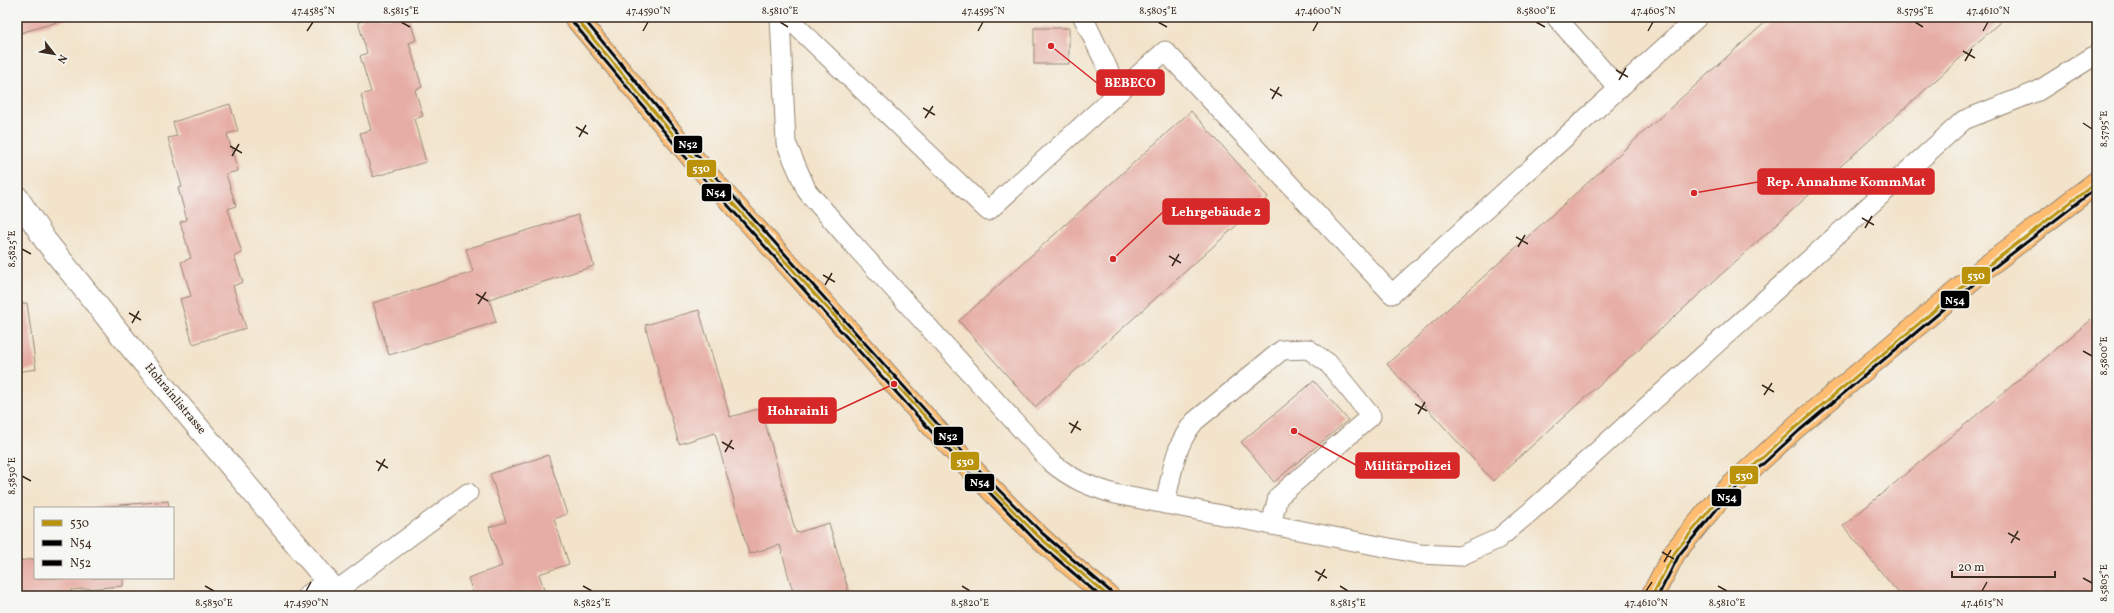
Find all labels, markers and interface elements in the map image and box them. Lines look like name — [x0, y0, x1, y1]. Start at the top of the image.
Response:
text: 47.4585°N — [291, 4, 335, 18]
text: 8.5815°E — [383, 4, 419, 18]
text: 47.4590°N — [626, 4, 671, 18]
text: 8.5810°E — [762, 4, 798, 18]
text: 47.4595°N — [961, 4, 1005, 18]
text: 8.5805°E — [1139, 4, 1177, 18]
text: 47.4600°N — [1295, 4, 1342, 18]
text: 8.5800°E — [1517, 4, 1555, 18]
text: 47.4605°N — [1631, 4, 1676, 18]
text: 8.5795°E — [1897, 4, 1933, 18]
text: 47.4610°N — [1966, 4, 2011, 18]
north arrow — [34, 34, 74, 74]
text: N — [53, 51, 70, 66]
callout: BEBECO — [1097, 70, 1164, 95]
text: BEBECO — [1104, 75, 1156, 93]
text: 8.5795°E — [2097, 111, 2111, 147]
line badge: N52 — [673, 135, 703, 154]
text: N52 — [679, 138, 698, 153]
line badge: 530 — [686, 159, 717, 178]
text: 530 — [692, 162, 710, 177]
callout: Rep. Annahme KommMat — [1758, 169, 1934, 194]
text: Rep. Annahme KommMat — [1766, 174, 1926, 192]
line badge: N54 — [701, 183, 732, 202]
text: N54 — [706, 186, 726, 201]
callout: Lehrgebäude 2 — [1163, 199, 1269, 224]
text: Lehrgebäude 2 — [1171, 204, 1261, 222]
text: 8.5825°E — [5, 230, 19, 268]
line badge: 530 — [1961, 266, 1991, 285]
text: 530 — [1967, 269, 1985, 284]
line badge: N54 — [1940, 290, 1970, 309]
text: N54 — [1945, 294, 1965, 309]
text: 8.5800°E — [2097, 337, 2111, 375]
street label: Hohrainlistrasse — [141, 360, 210, 438]
callout: Hohrainli — [759, 398, 836, 423]
text: Hohrainli — [767, 403, 829, 421]
line badge: N52 — [933, 426, 964, 446]
text: N52 — [939, 430, 958, 445]
line badge: 530 — [950, 451, 980, 471]
callout: Militärpolizei — [1356, 453, 1459, 478]
text: 530 — [956, 455, 974, 470]
text: 8.5830°E — [5, 457, 19, 495]
text: Militärpolizei — [1365, 458, 1452, 476]
line badge: 530 — [1729, 465, 1759, 485]
text: 530 — [1735, 469, 1753, 484]
line badge: N54 — [964, 473, 995, 492]
text: N54 — [970, 476, 990, 491]
line badge: N54 — [1711, 488, 1742, 507]
text: N54 — [1717, 491, 1737, 506]
legend — [34, 507, 174, 579]
text: 530 — [70, 516, 89, 532]
text: N54 — [70, 536, 92, 552]
scale bar — [1952, 553, 2055, 579]
text: N52 — [70, 556, 91, 572]
text: 20 m — [1958, 560, 1985, 576]
text: 8.5805°E — [2097, 564, 2111, 602]
text: 8.5830°E — [195, 596, 233, 610]
text: 47.4590°N — [284, 596, 329, 610]
text: 8.5825°E — [573, 596, 611, 610]
text: 8.5820°E — [951, 596, 989, 610]
text: 8.5815°E — [1330, 596, 1366, 610]
text: 47.4610°N — [1624, 596, 1669, 610]
text: 8.5810°E — [1709, 596, 1745, 610]
text: 47.4615°N — [1961, 596, 2004, 610]

